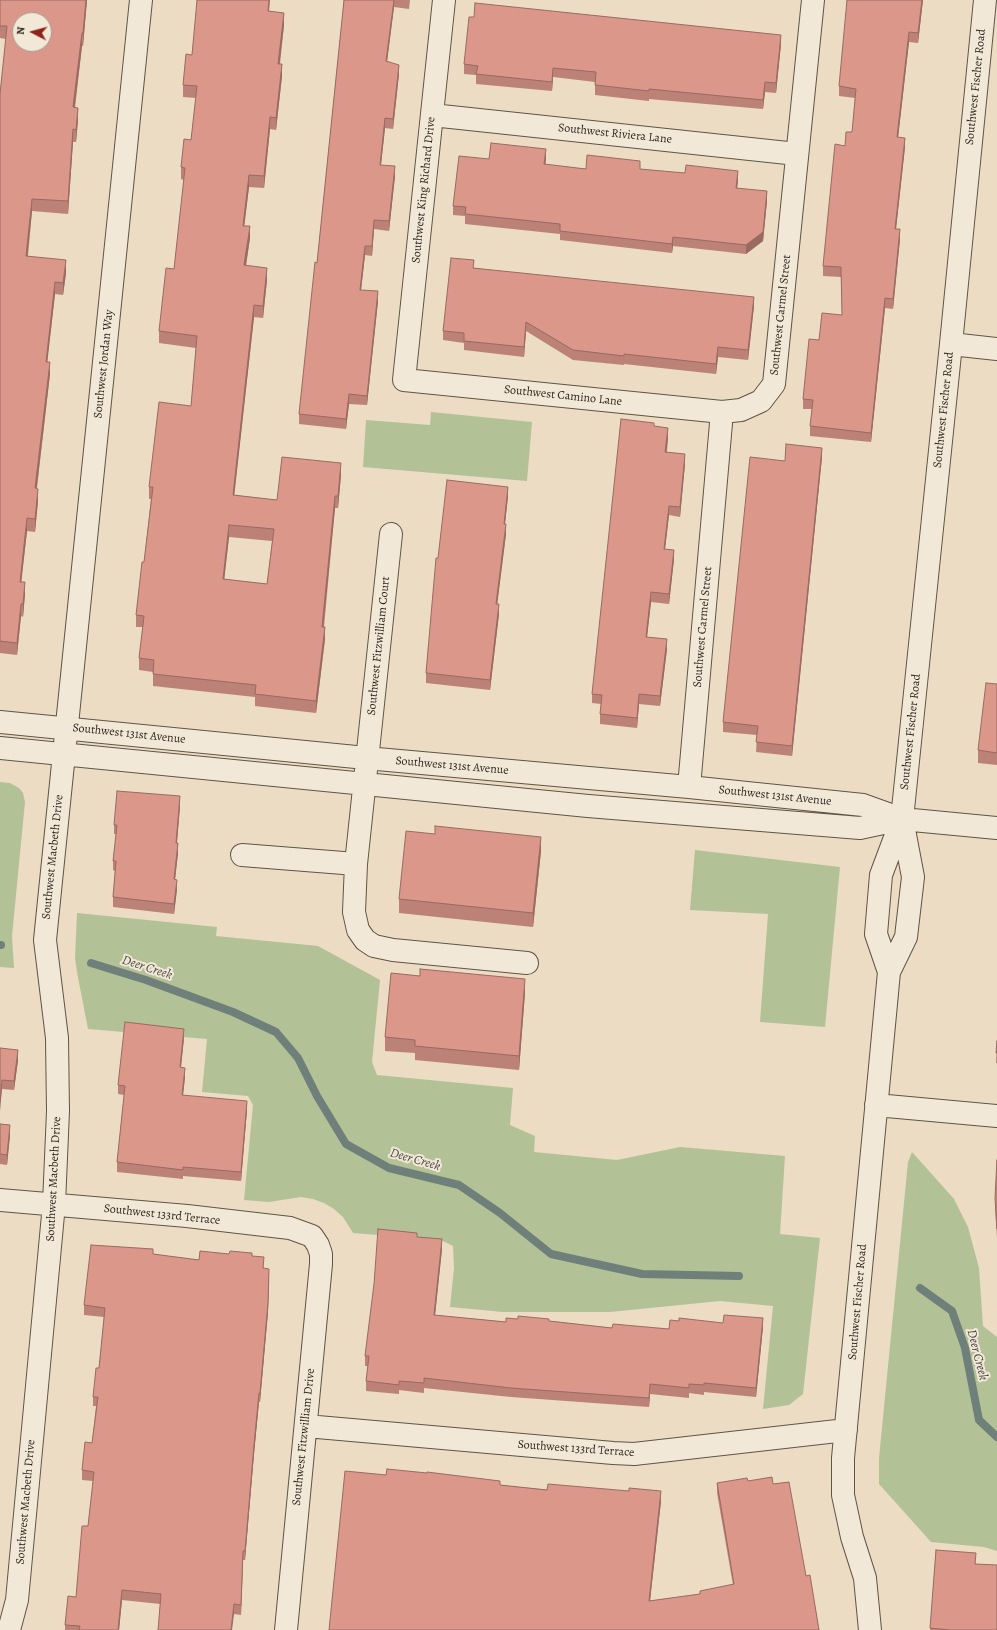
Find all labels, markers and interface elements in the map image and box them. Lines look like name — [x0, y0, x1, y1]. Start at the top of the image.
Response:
north arrow — [12, 12, 52, 52]
text: N — [13, 26, 28, 36]
street label: Southwest Fischer Road — [963, 28, 989, 146]
street label: Southwest King Richard Drive — [409, 116, 439, 264]
street label: Southwest Riviera Lane — [557, 121, 673, 147]
street label: Southwest Carmel Street — [767, 254, 795, 376]
street label: Southwest Jordan Way — [91, 309, 117, 419]
street label: Southwest Fischer Road — [931, 351, 957, 469]
street label: Southwest Camino Lane — [503, 383, 623, 409]
street label: Southwest Carmel Street — [691, 566, 715, 688]
street label: Southwest Fitzwilliam Court — [365, 576, 393, 716]
street label: Southwest Fischer Road — [898, 673, 924, 791]
street label: Southwest 131st Avenue — [72, 721, 186, 747]
street label: Southwest 131st Avenue — [395, 754, 509, 778]
street label: Southwest 131st Avenue — [718, 783, 832, 809]
street label: Southwest Macbeth Drive — [39, 794, 67, 920]
water label: Deer Creek — [120, 953, 174, 983]
street label: Southwest Macbeth Drive — [44, 1116, 64, 1242]
water label: Deer Creek — [388, 1145, 442, 1175]
street label: Southwest 133rd Terrace — [103, 1202, 221, 1228]
street label: Southwest Fischer Road — [846, 1243, 870, 1361]
water label: Deer Creek — [963, 1328, 991, 1382]
street label: Southwest Fitzwilliam Drive — [290, 1367, 318, 1507]
street label: Southwest 133rd Terrace — [517, 1438, 635, 1460]
street label: Southwest Macbeth Drive — [13, 1439, 39, 1565]

